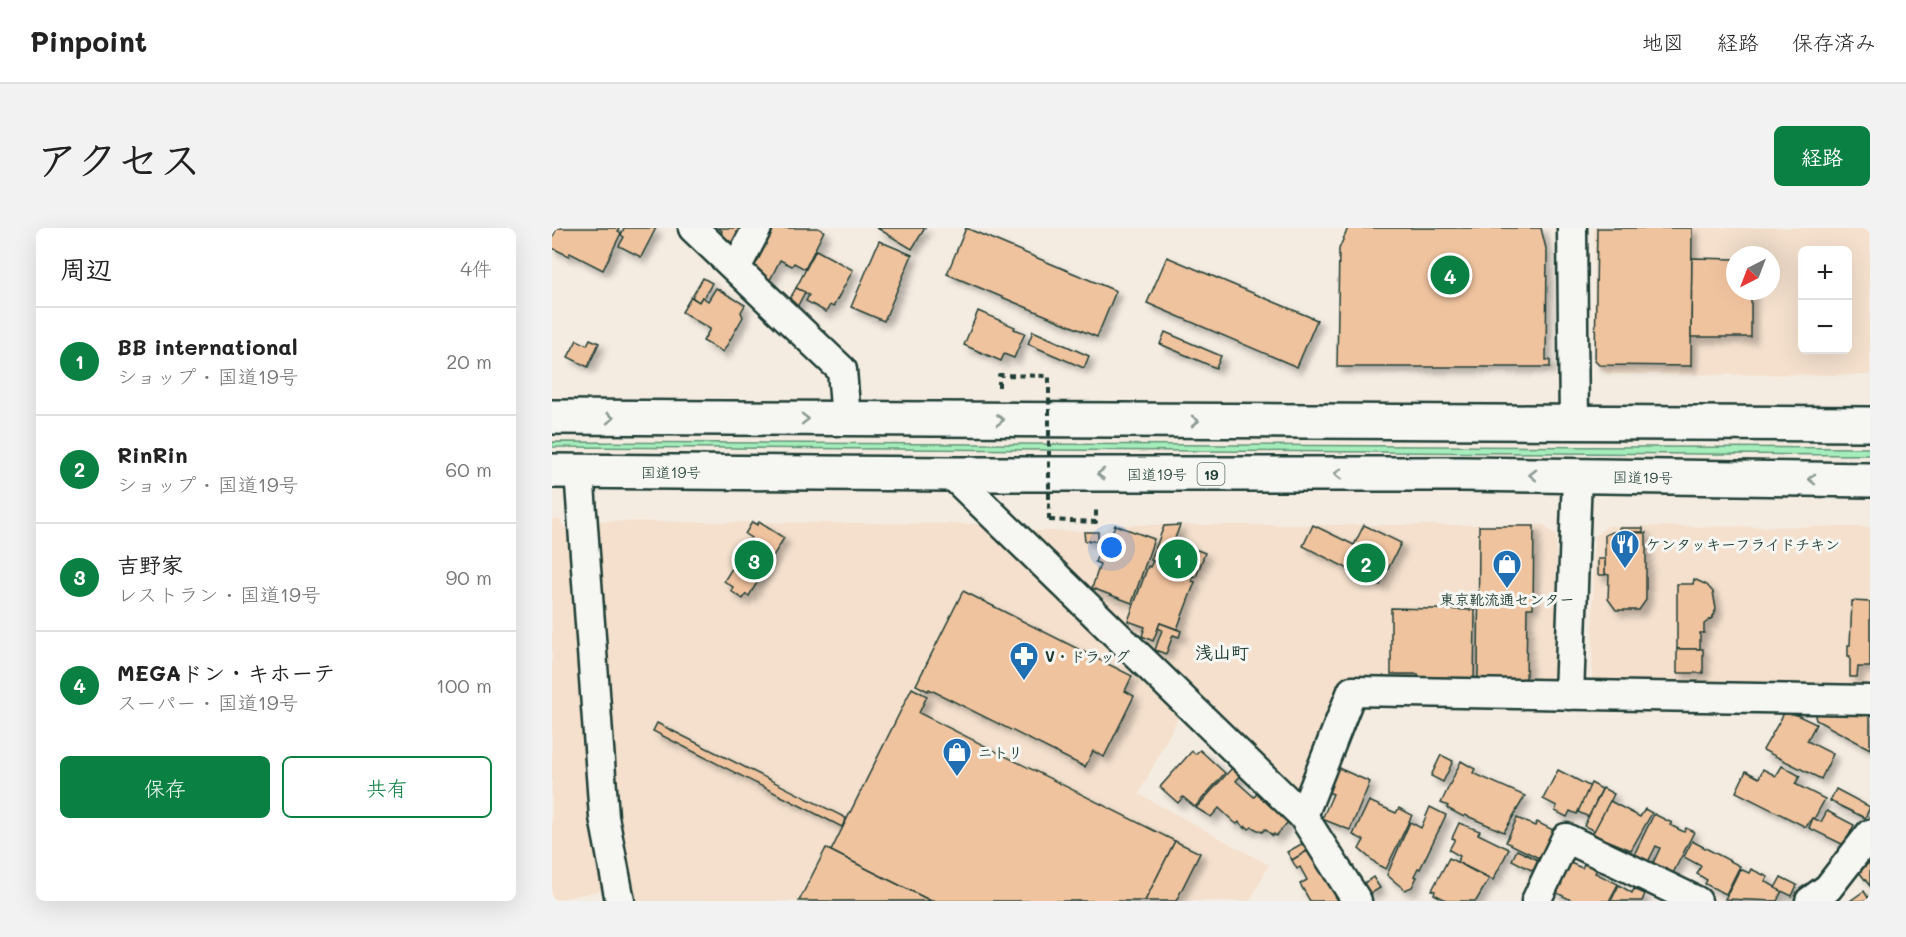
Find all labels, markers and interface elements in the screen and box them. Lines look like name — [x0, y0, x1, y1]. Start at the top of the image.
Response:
text: Pinpoint — [30, 23, 147, 59]
text: 地図 — [1642, 28, 1684, 55]
text: 経路 — [1717, 28, 1759, 55]
text: 保存済み — [1792, 28, 1876, 55]
button: 経路 — [1774, 126, 1870, 186]
text: アクセス — [36, 131, 201, 186]
north arrow — [1726, 246, 1780, 300]
map controls — [1798, 246, 1852, 354]
button: + — [1798, 246, 1852, 300]
text: 周辺 — [60, 252, 112, 286]
pin: 4 — [1430, 252, 1470, 298]
text: 4件 — [460, 255, 492, 281]
button: − — [1798, 300, 1852, 354]
text: BB international — [117, 332, 298, 361]
text: 1 — [75, 348, 84, 374]
text: 20 m — [446, 348, 492, 374]
text: ショップ · 国道19号 — [117, 363, 298, 389]
one-way arrow — [606, 411, 615, 424]
one-way arrow — [801, 412, 810, 425]
one-way arrow — [996, 414, 1005, 426]
one-way arrow — [1191, 415, 1200, 427]
text: RinRin — [117, 440, 188, 469]
text: 2 — [74, 456, 85, 482]
text: 60 m — [445, 456, 492, 482]
street label: 国道19号 — [641, 462, 701, 482]
road number: 19 — [1198, 463, 1224, 485]
street label: 国道19号 — [1127, 464, 1187, 484]
street label: 国道19号 — [1613, 466, 1673, 488]
one-way arrow — [1096, 468, 1105, 480]
one-way arrow — [1333, 468, 1342, 480]
one-way arrow — [1528, 469, 1537, 481]
text: ショップ · 国道19号 — [117, 471, 298, 497]
one-way arrow — [1807, 473, 1816, 485]
restaurant icon: ケンタッキーフライドチキン — [1609, 528, 1641, 570]
your location — [1097, 533, 1126, 562]
place label: ケンタッキーフライドチキン — [1646, 534, 1840, 554]
pin: 1 — [1158, 536, 1198, 582]
pin: 3 — [734, 538, 774, 582]
pin: 2 — [1346, 540, 1386, 586]
shop icon: 東京靴流通センター — [1491, 548, 1523, 590]
text: 吉野家 — [117, 550, 183, 579]
text: 3 — [74, 564, 86, 590]
text: 90 m — [446, 564, 492, 590]
text: レストラン · 国道19号 — [117, 581, 321, 607]
place label: 東京靴流通センター — [1439, 589, 1575, 609]
pharmacy icon: V・ドラッグ — [1008, 640, 1040, 682]
district label: 浅山町 — [1195, 640, 1249, 664]
place label: V・ドラッグ — [1045, 646, 1130, 666]
text: MEGAドン・キホーテ — [117, 658, 335, 687]
text: 4 — [73, 672, 86, 698]
text: 100 m — [436, 672, 492, 698]
text: スーパー · 国道19号 — [117, 689, 298, 715]
shop icon: ニトリ — [941, 736, 973, 778]
place label: ニトリ — [978, 742, 1023, 762]
button: 保存 — [60, 756, 270, 818]
button: 共有 — [282, 756, 492, 818]

